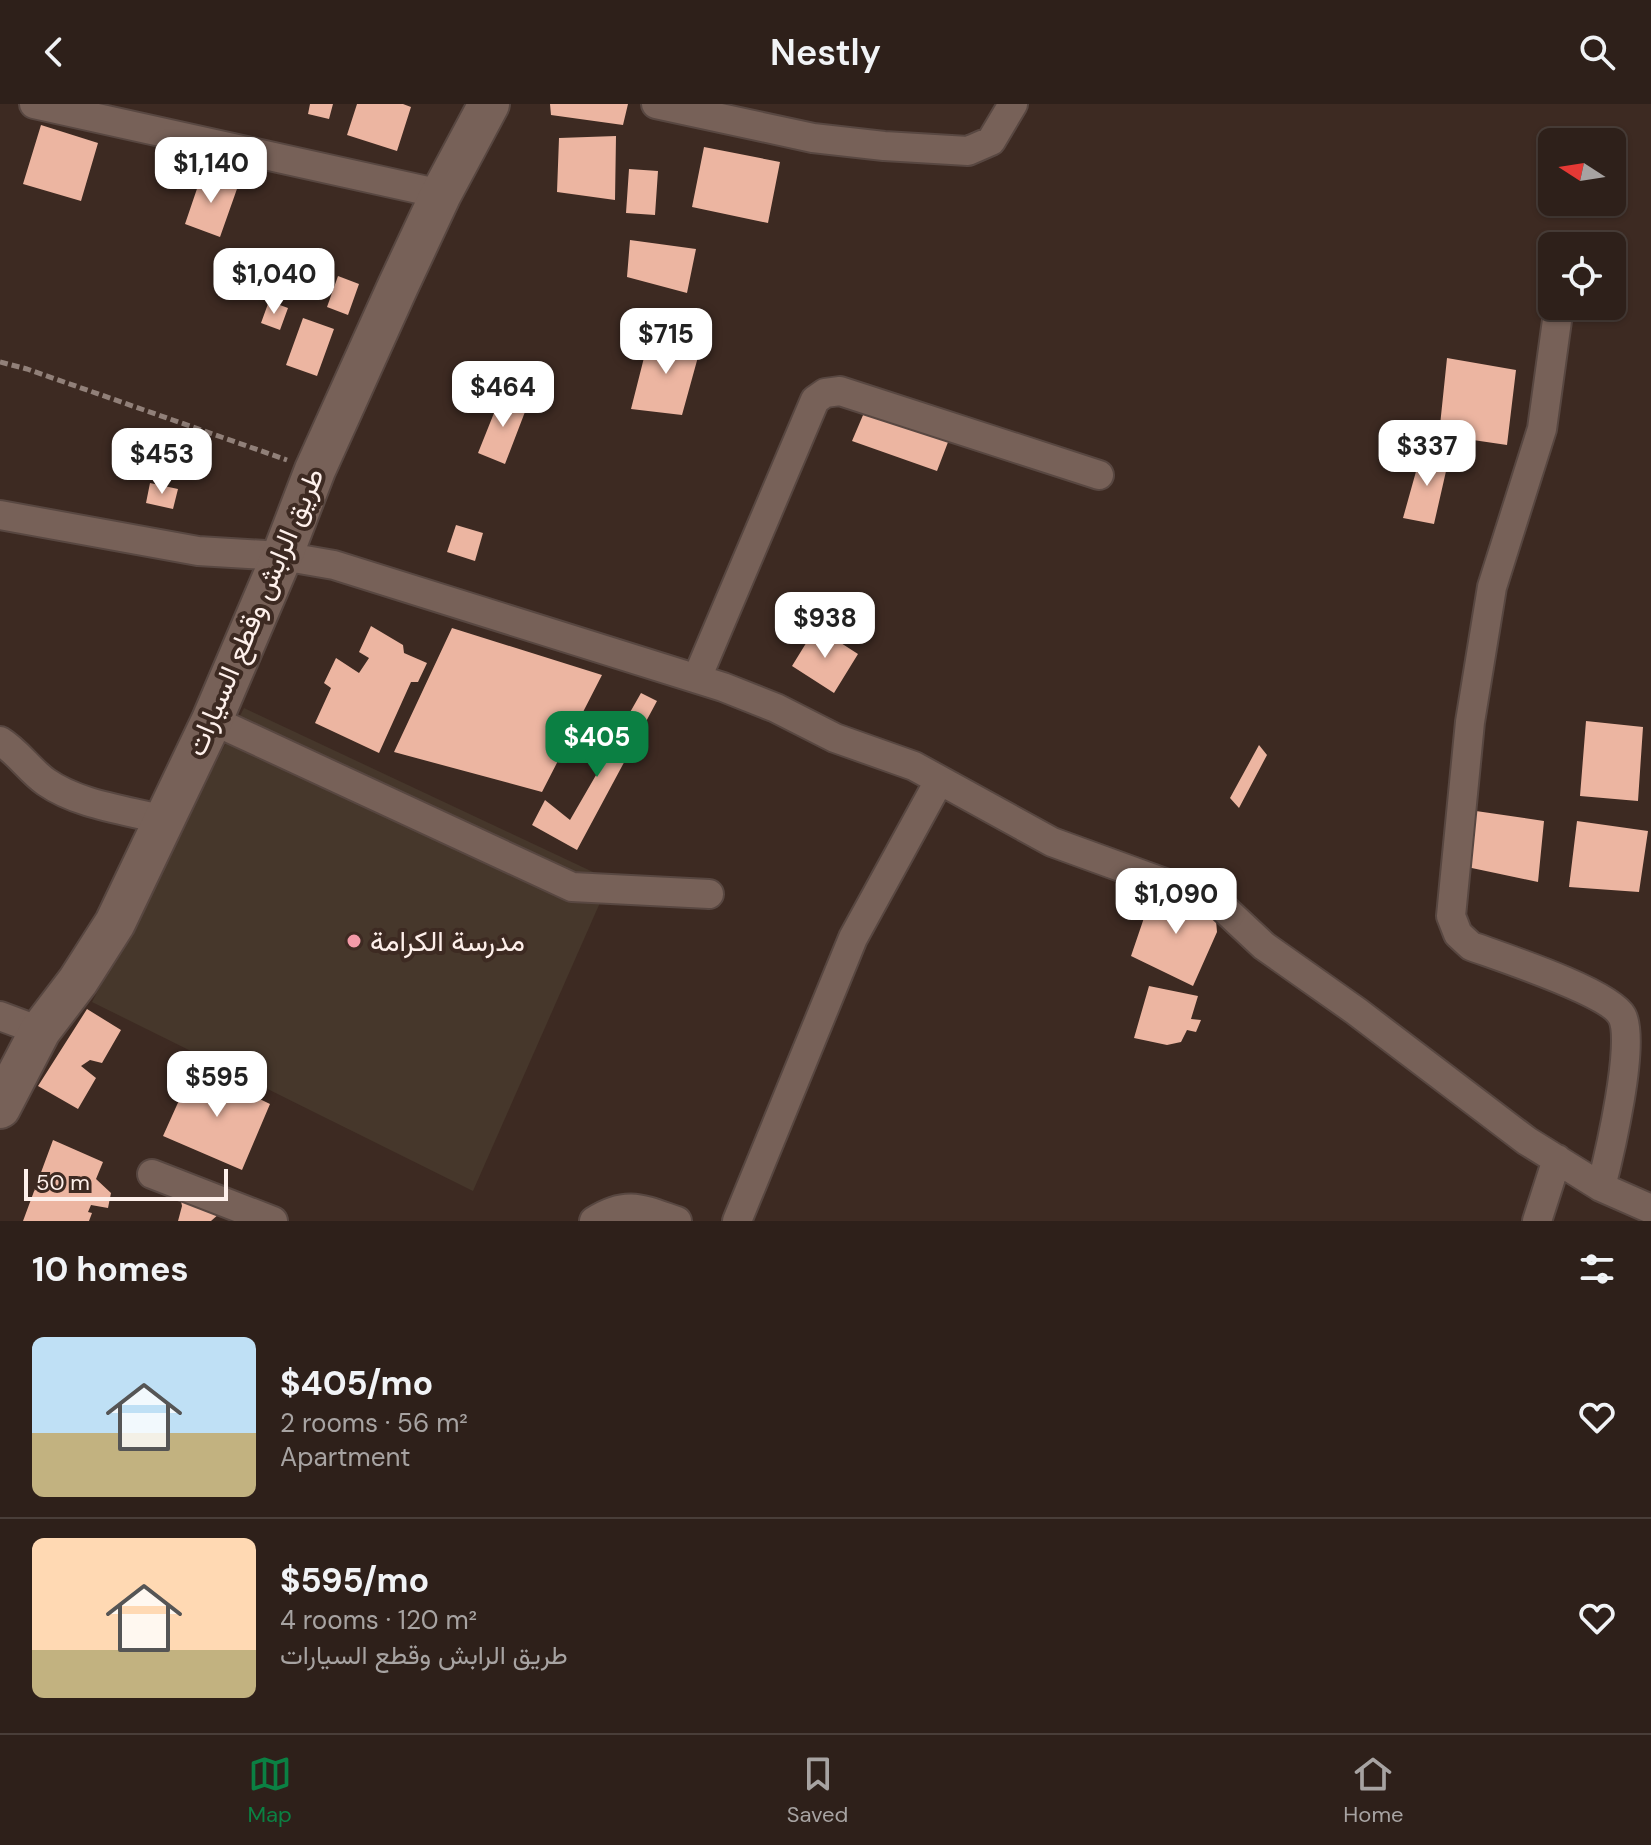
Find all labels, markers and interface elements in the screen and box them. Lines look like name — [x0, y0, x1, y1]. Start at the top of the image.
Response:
text: Nestly — [770, 29, 881, 76]
icon: back — [32, 30, 76, 74]
icon: search — [1575, 30, 1619, 74]
north arrow — [1538, 128, 1626, 216]
map controls — [1538, 128, 1626, 320]
pin: $1,140 — [146, 137, 276, 205]
text: $1,140 — [173, 146, 249, 180]
button: locate — [1538, 232, 1626, 320]
pin: $1,040 — [209, 248, 339, 316]
text: $1,040 — [231, 257, 317, 291]
pin: $715 — [619, 308, 713, 376]
text: $715 — [638, 317, 694, 351]
pin: $464 — [456, 361, 550, 429]
text: $464 — [470, 370, 536, 404]
pin: $337 — [1380, 420, 1474, 488]
pin: $453 — [115, 428, 209, 496]
text: $337 — [1397, 429, 1457, 463]
text: $453 — [130, 437, 194, 471]
street label: طريق الرابش وقطع السيارات — [177, 462, 333, 762]
pin: $938 — [778, 592, 872, 660]
text: $938 — [793, 601, 857, 635]
pin: $405 — [550, 711, 644, 779]
text: $405 — [563, 720, 631, 754]
pin: $1,090 — [1111, 868, 1241, 936]
text: $1,090 — [1134, 877, 1218, 911]
place label: مدرسة الكرامة — [370, 923, 525, 960]
marker: مدرسة الكرامة — [345, 932, 363, 950]
pin: $595 — [170, 1051, 264, 1119]
text: $595 — [185, 1060, 249, 1094]
scale bar — [24, 1165, 228, 1201]
text: 50 m — [36, 1168, 90, 1197]
text: 10 homes — [32, 1247, 189, 1292]
icon: filters — [1575, 1247, 1619, 1291]
text: $405/mo — [280, 1361, 433, 1406]
icon: home — [96, 1369, 192, 1465]
icon: heart — [1575, 1395, 1619, 1439]
text: 2 rooms · 56 m² — [280, 1406, 468, 1440]
text: Apartment — [280, 1440, 411, 1474]
text: $595/mo — [280, 1558, 429, 1603]
icon: home — [96, 1570, 192, 1666]
icon: heart — [1575, 1596, 1619, 1640]
text: 4 rooms · 120 m² — [280, 1603, 477, 1637]
text: طريق الرابش وقطع السيارات — [280, 1638, 568, 1672]
tab: Map — [247, 1752, 292, 1829]
tab: Saved — [787, 1752, 848, 1829]
tab: Home — [1343, 1752, 1404, 1829]

